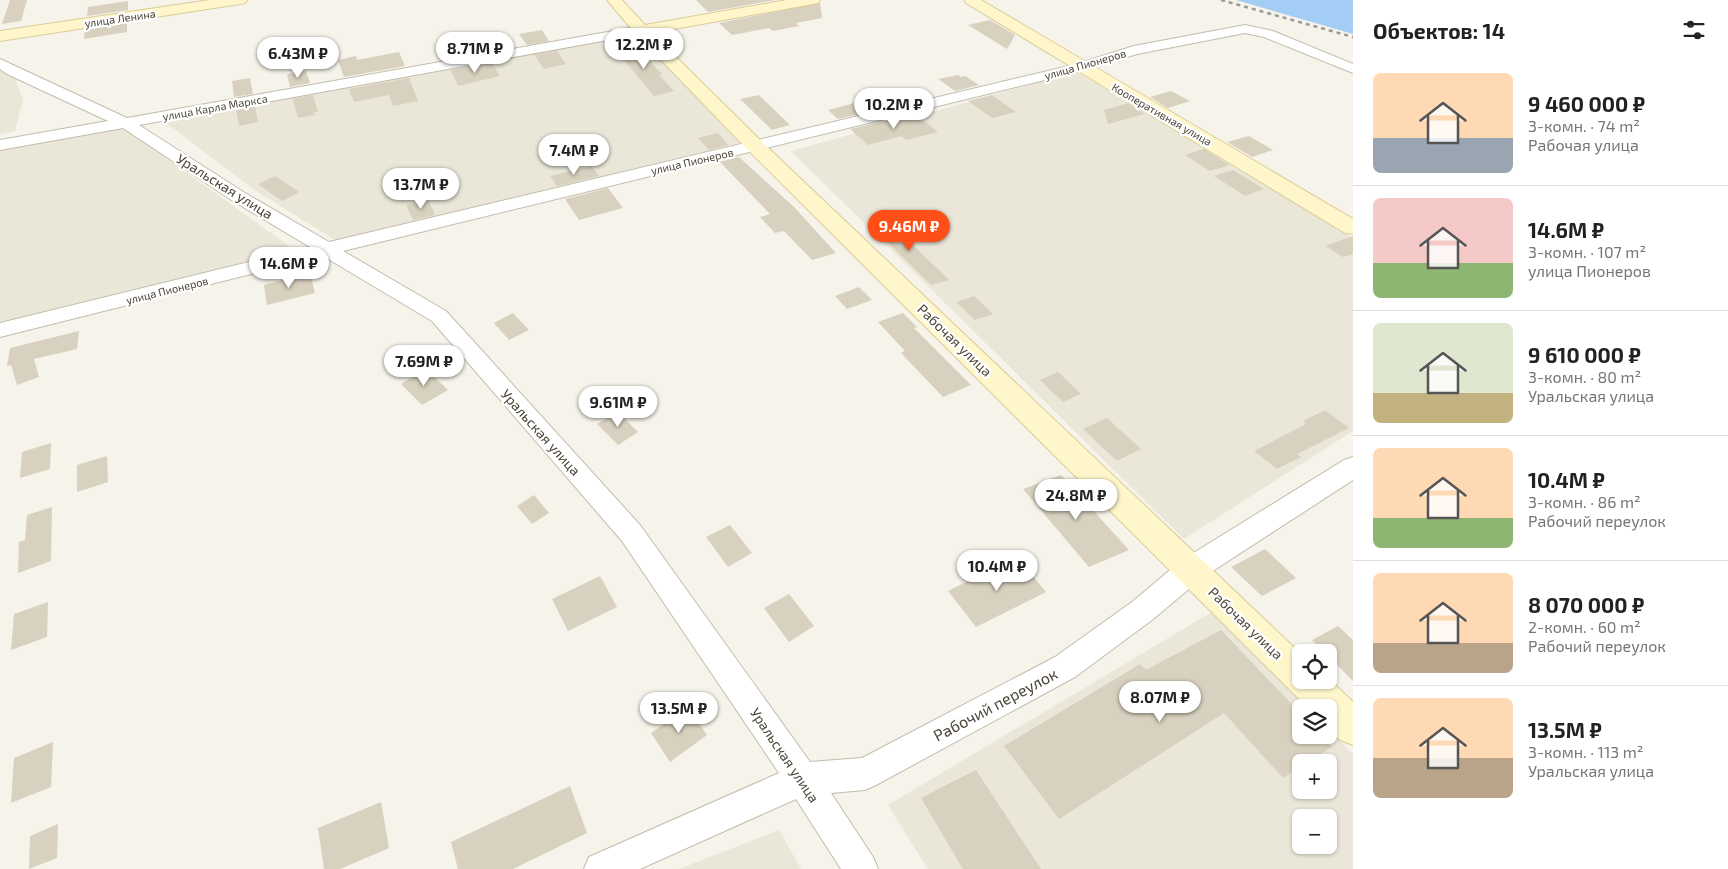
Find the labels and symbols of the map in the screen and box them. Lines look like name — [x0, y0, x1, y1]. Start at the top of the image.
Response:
street label: улица Ленина — [84, 7, 157, 30]
pin: 12.2M ₽ — [598, 28, 690, 70]
pin: 8.71M ₽ — [429, 32, 521, 74]
pin: 6.43M ₽ — [252, 36, 344, 79]
street label: улица Пионеров — [1043, 46, 1128, 83]
street label: Кооперативная улица — [1109, 80, 1214, 149]
pin: 10.2M ₽ — [848, 88, 940, 130]
street label: улица Карла Маркса — [161, 91, 269, 124]
pin: 7.4M ₽ — [533, 134, 615, 176]
street label: улица Пионеров — [649, 145, 735, 178]
street label: Уральская улица — [174, 150, 276, 222]
pin: 13.7M ₽ — [375, 168, 467, 210]
pin: 9.46M ₽ — [863, 210, 955, 252]
pin: 14.6M ₽ — [243, 246, 335, 289]
street label: улица Пионеров — [124, 273, 210, 307]
street label: Рабочая улица — [914, 300, 996, 380]
pin: 7.69M ₽ — [378, 344, 470, 387]
street label: Уральская улица — [498, 385, 584, 479]
pin: 9.61M ₽ — [572, 386, 664, 428]
pin: 24.8M ₽ — [1030, 478, 1122, 521]
pin: 10.4M ₽ — [951, 550, 1043, 592]
street label: Рабочая улица — [1205, 583, 1287, 663]
street label: Рабочий переулок — [930, 663, 1061, 746]
pin: 8.07M ₽ — [1114, 680, 1206, 723]
pin: 13.5M ₽ — [633, 692, 725, 734]
street label: Уральская улица — [747, 704, 823, 806]

